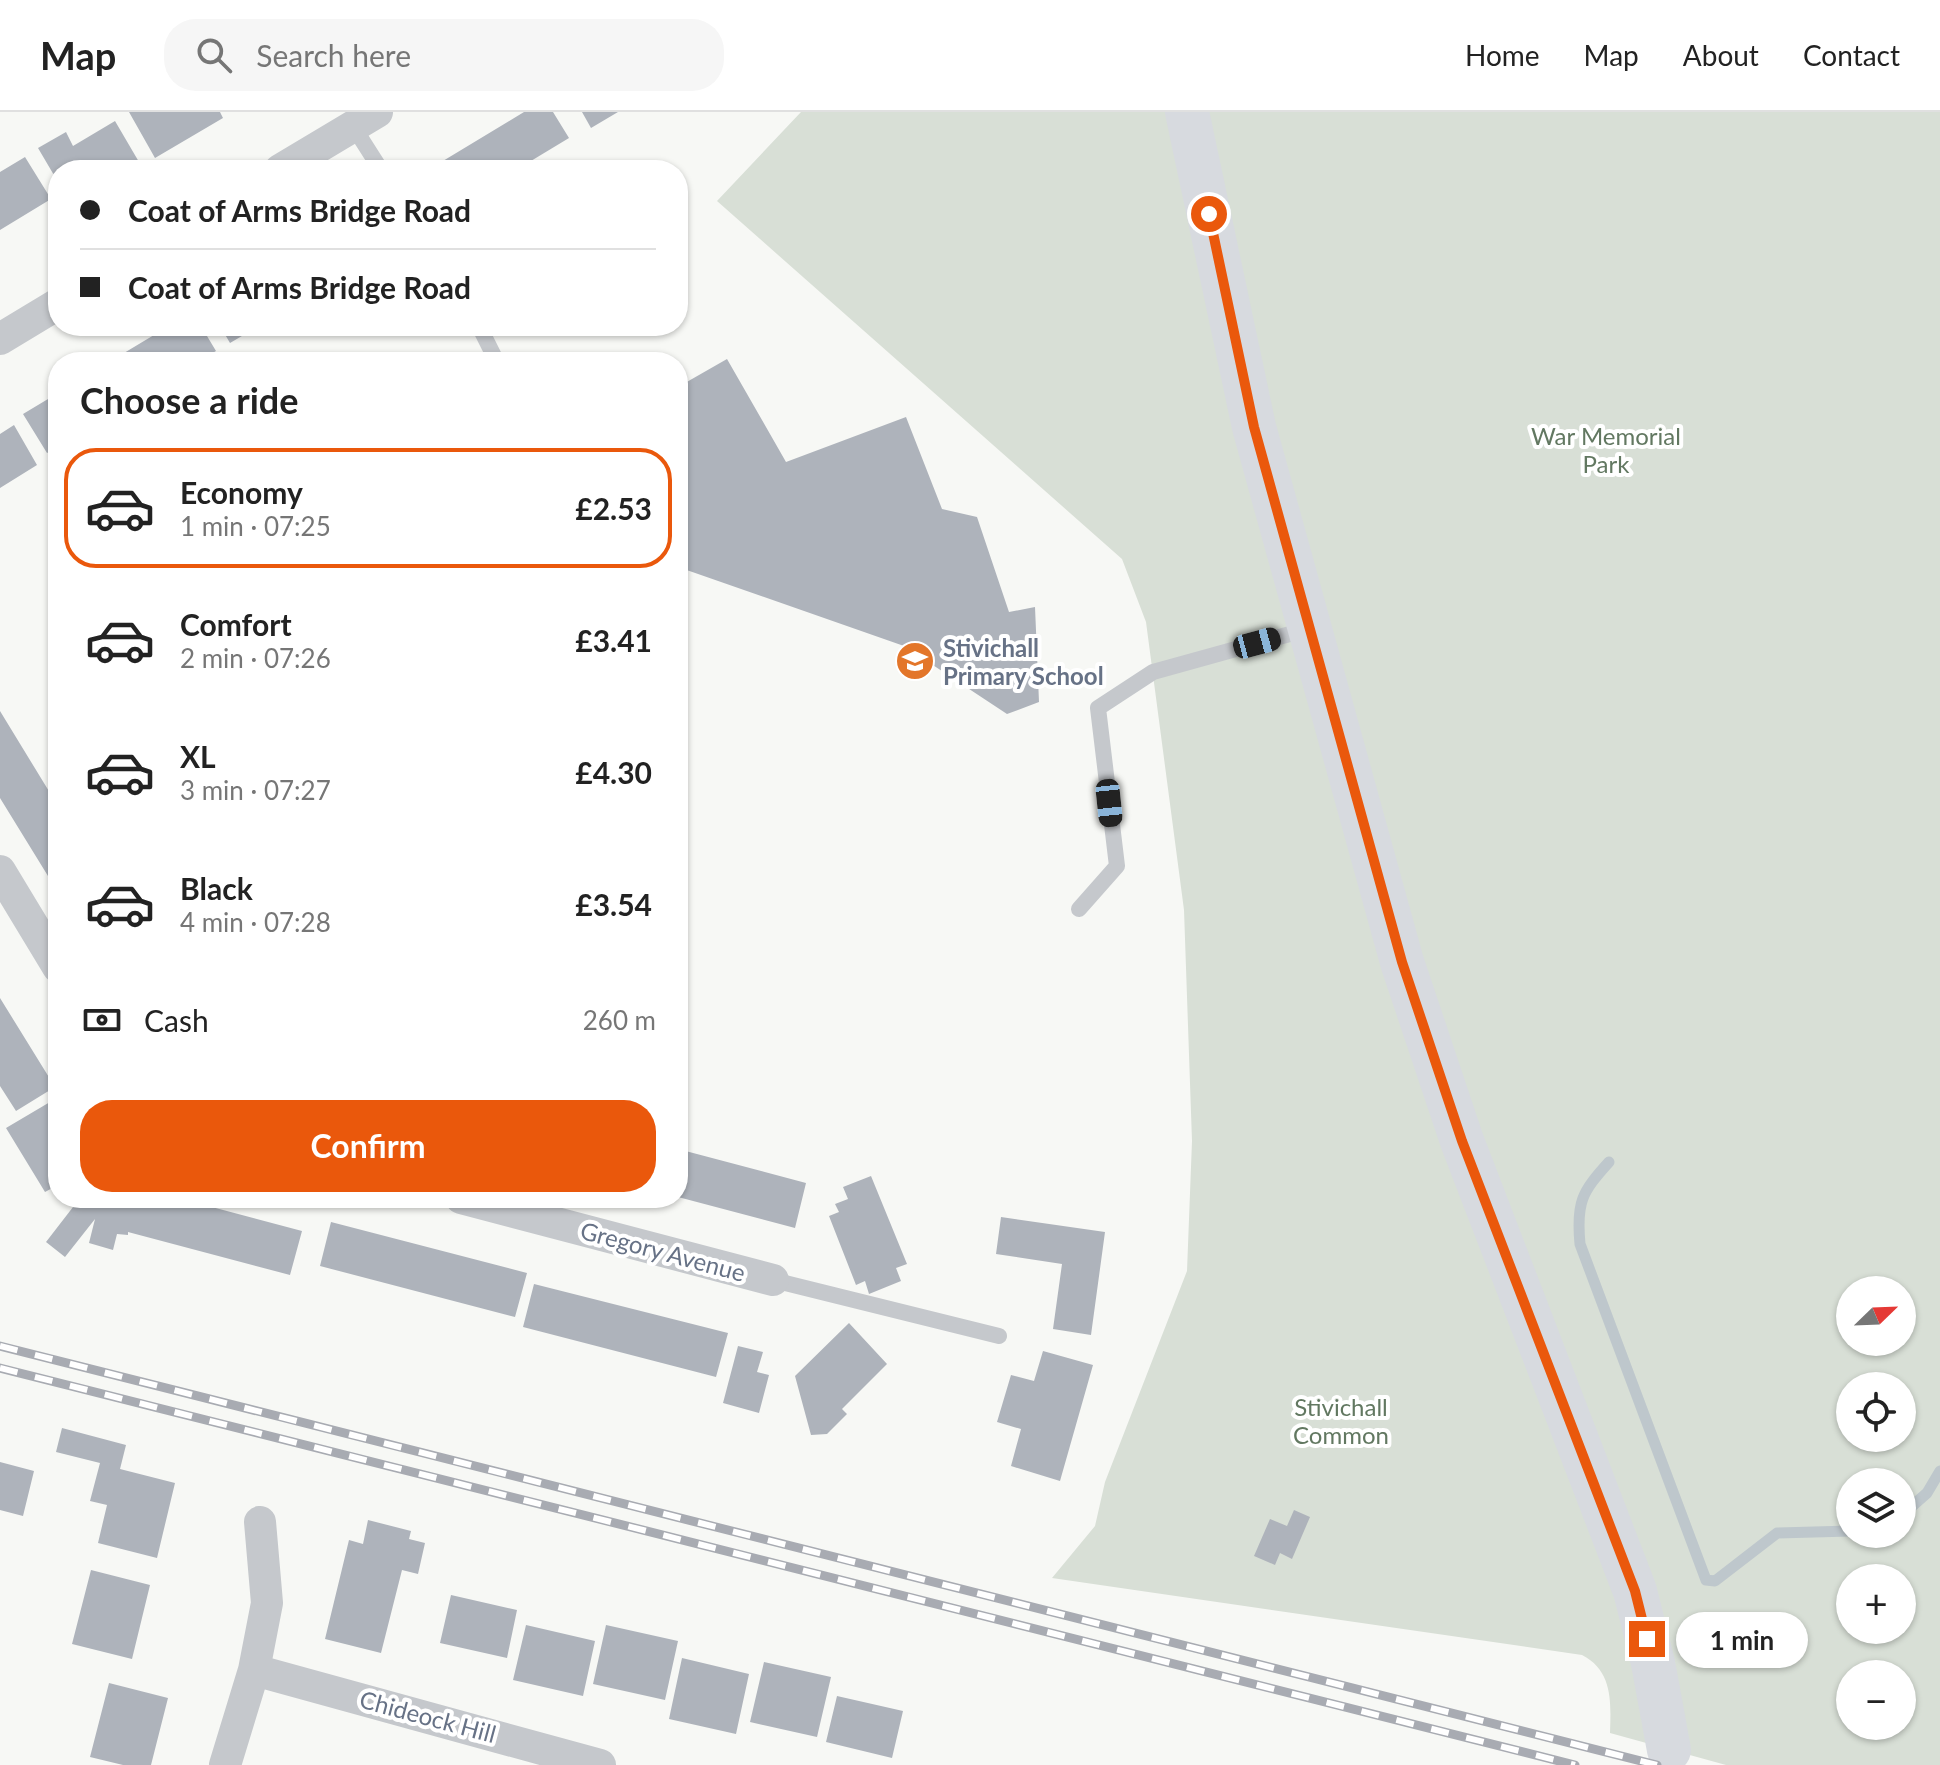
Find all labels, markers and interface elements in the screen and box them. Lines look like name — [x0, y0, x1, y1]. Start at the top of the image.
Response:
search box — [164, 19, 724, 91]
text: Map — [40, 32, 116, 78]
icon: search — [192, 33, 236, 77]
text: Search here — [256, 37, 411, 73]
text: Home — [1465, 38, 1540, 72]
text: Map — [1584, 38, 1639, 72]
text: About — [1683, 38, 1759, 72]
text: Contact — [1803, 38, 1900, 72]
text: Coat of Arms Bridge Road — [128, 192, 471, 228]
route start — [1191, 196, 1227, 232]
text: Coat of Arms Bridge Road — [128, 269, 471, 305]
text: Choose a ride — [80, 378, 299, 422]
park label: War Memorial Park — [1531, 421, 1681, 478]
icon: car — [84, 472, 156, 544]
text: Economy — [180, 474, 303, 510]
text: £2.53 — [575, 490, 652, 526]
text: 1 min · 07:25 — [180, 510, 331, 542]
icon: car — [84, 604, 156, 676]
text: Comfort — [180, 606, 292, 642]
text: £3.41 — [575, 622, 652, 658]
car — [1231, 625, 1283, 661]
place label: Stivichall Primary School — [943, 633, 1104, 690]
school or university icon: Stivichall Primary School — [894, 640, 936, 682]
text: 2 min · 07:26 — [180, 642, 331, 674]
icon: car — [84, 736, 156, 808]
text: XL — [180, 738, 216, 774]
text: £4.30 — [575, 754, 652, 790]
text: 3 min · 07:27 — [180, 774, 331, 806]
car — [1095, 778, 1123, 828]
icon: car — [84, 868, 156, 940]
text: Black — [180, 870, 253, 906]
text: £3.54 — [575, 886, 652, 922]
text: 4 min · 07:28 — [180, 906, 331, 938]
icon: cash — [80, 998, 124, 1042]
text: Cash — [144, 1002, 209, 1038]
text: 260 m — [583, 1004, 656, 1036]
button: Confirm — [80, 1100, 656, 1192]
street label: Gregory Avenue — [577, 1215, 749, 1287]
north arrow — [1836, 1276, 1916, 1356]
map controls — [1836, 1276, 1916, 1740]
button: locate — [1836, 1372, 1916, 1452]
park label: Stivichall Common — [1293, 1392, 1389, 1449]
button: layers — [1836, 1468, 1916, 1548]
button: + — [1836, 1564, 1916, 1644]
callout: 1 min — [1675, 1611, 1807, 1667]
route end — [1629, 1621, 1665, 1657]
text: 1 min — [1710, 1624, 1774, 1656]
button: − — [1836, 1660, 1916, 1740]
street label: Chideock Hill — [357, 1684, 499, 1748]

